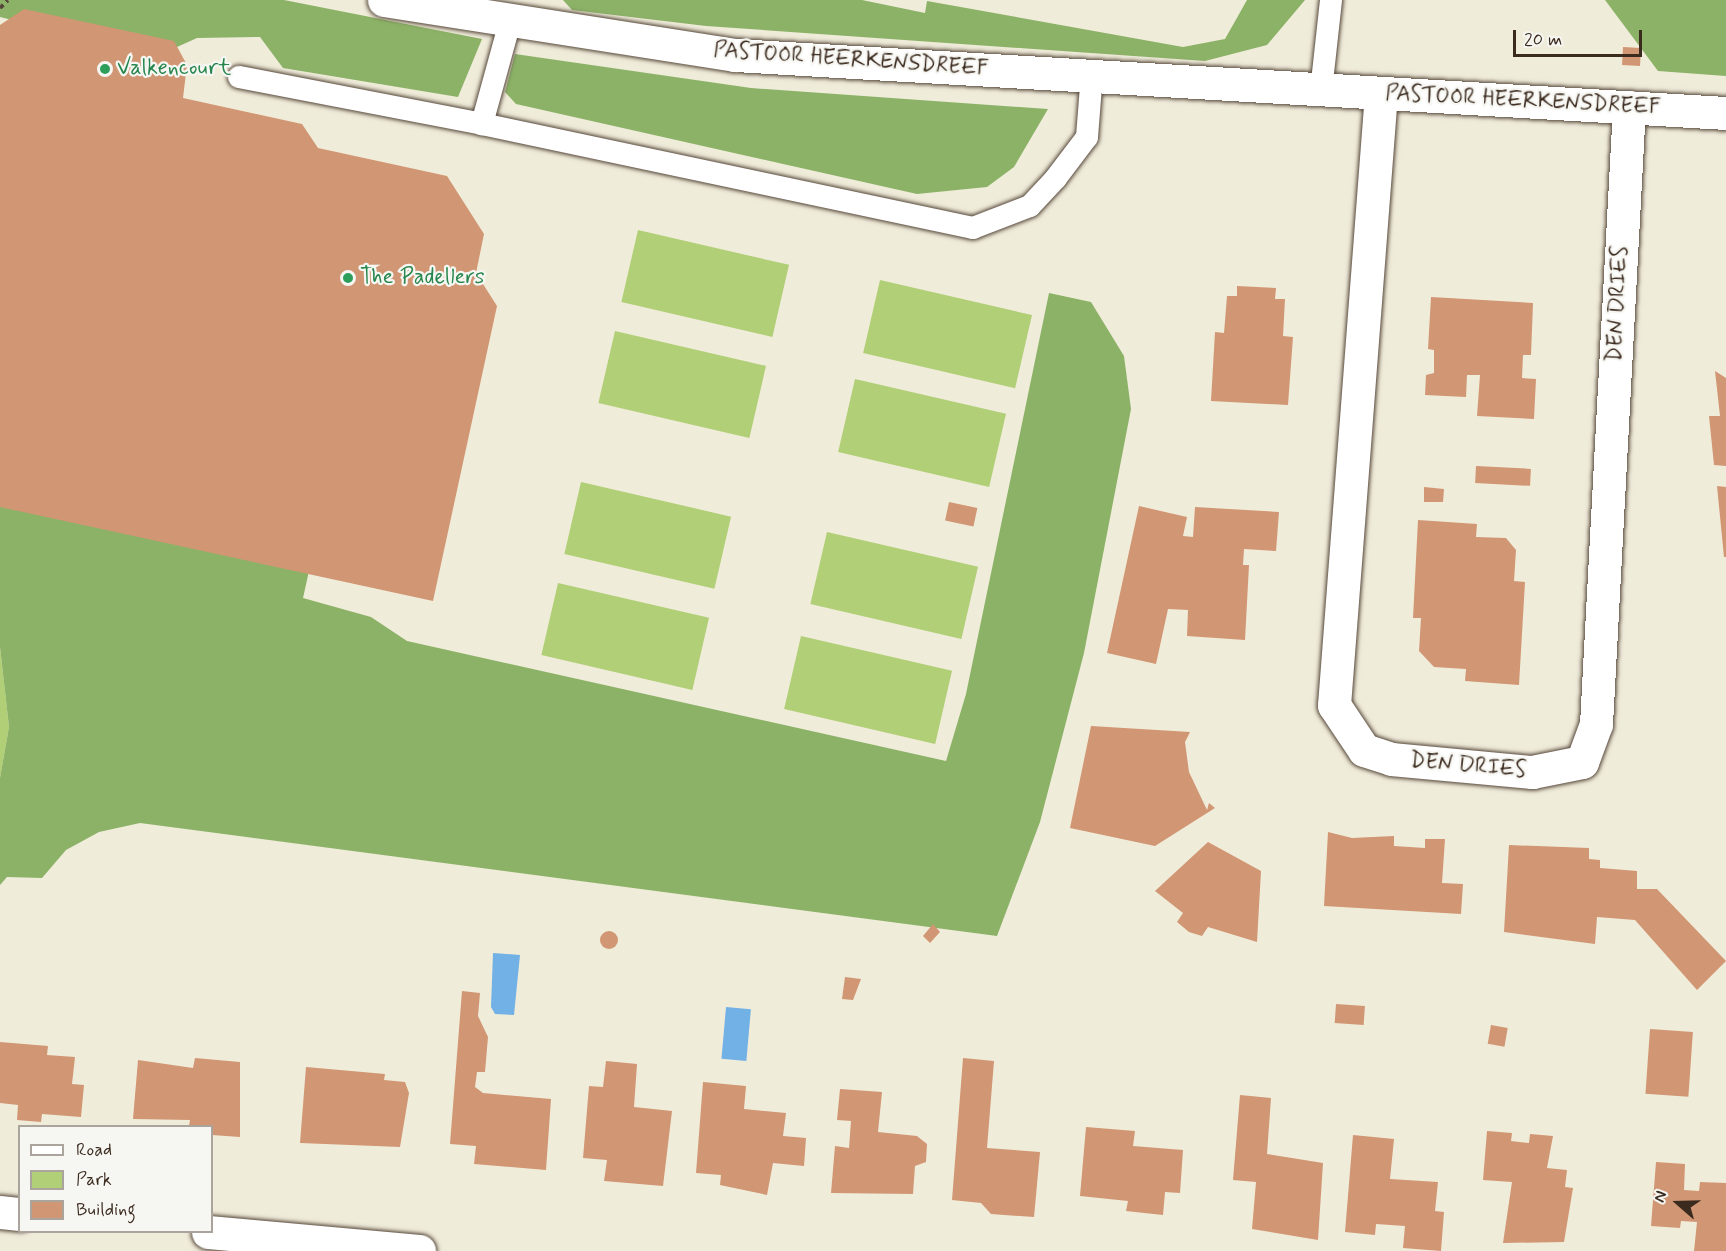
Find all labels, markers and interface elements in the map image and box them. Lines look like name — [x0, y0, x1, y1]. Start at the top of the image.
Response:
scale bar — [1516, 18, 1645, 56]
text: 20 m — [1524, 28, 1562, 52]
street label: PASTOOR HEERKENSDREEF — [714, 37, 988, 83]
place label: Valkencourt — [117, 56, 231, 82]
marker: Valkencourt — [98, 62, 112, 76]
street label: PASTOOR HEERKENSDREEF — [1386, 81, 1660, 121]
street label: DEN DRIES — [1602, 245, 1634, 363]
place label: The Padellers — [360, 265, 482, 291]
marker: The Padellers — [341, 271, 355, 285]
street label: DEN DRIES — [1409, 748, 1527, 784]
legend — [18, 1125, 213, 1233]
text: Road — [76, 1138, 112, 1162]
text: Park — [76, 1168, 112, 1192]
north arrow — [1648, 1173, 1708, 1233]
text: N — [1649, 1188, 1672, 1205]
text: Building — [76, 1198, 136, 1222]

